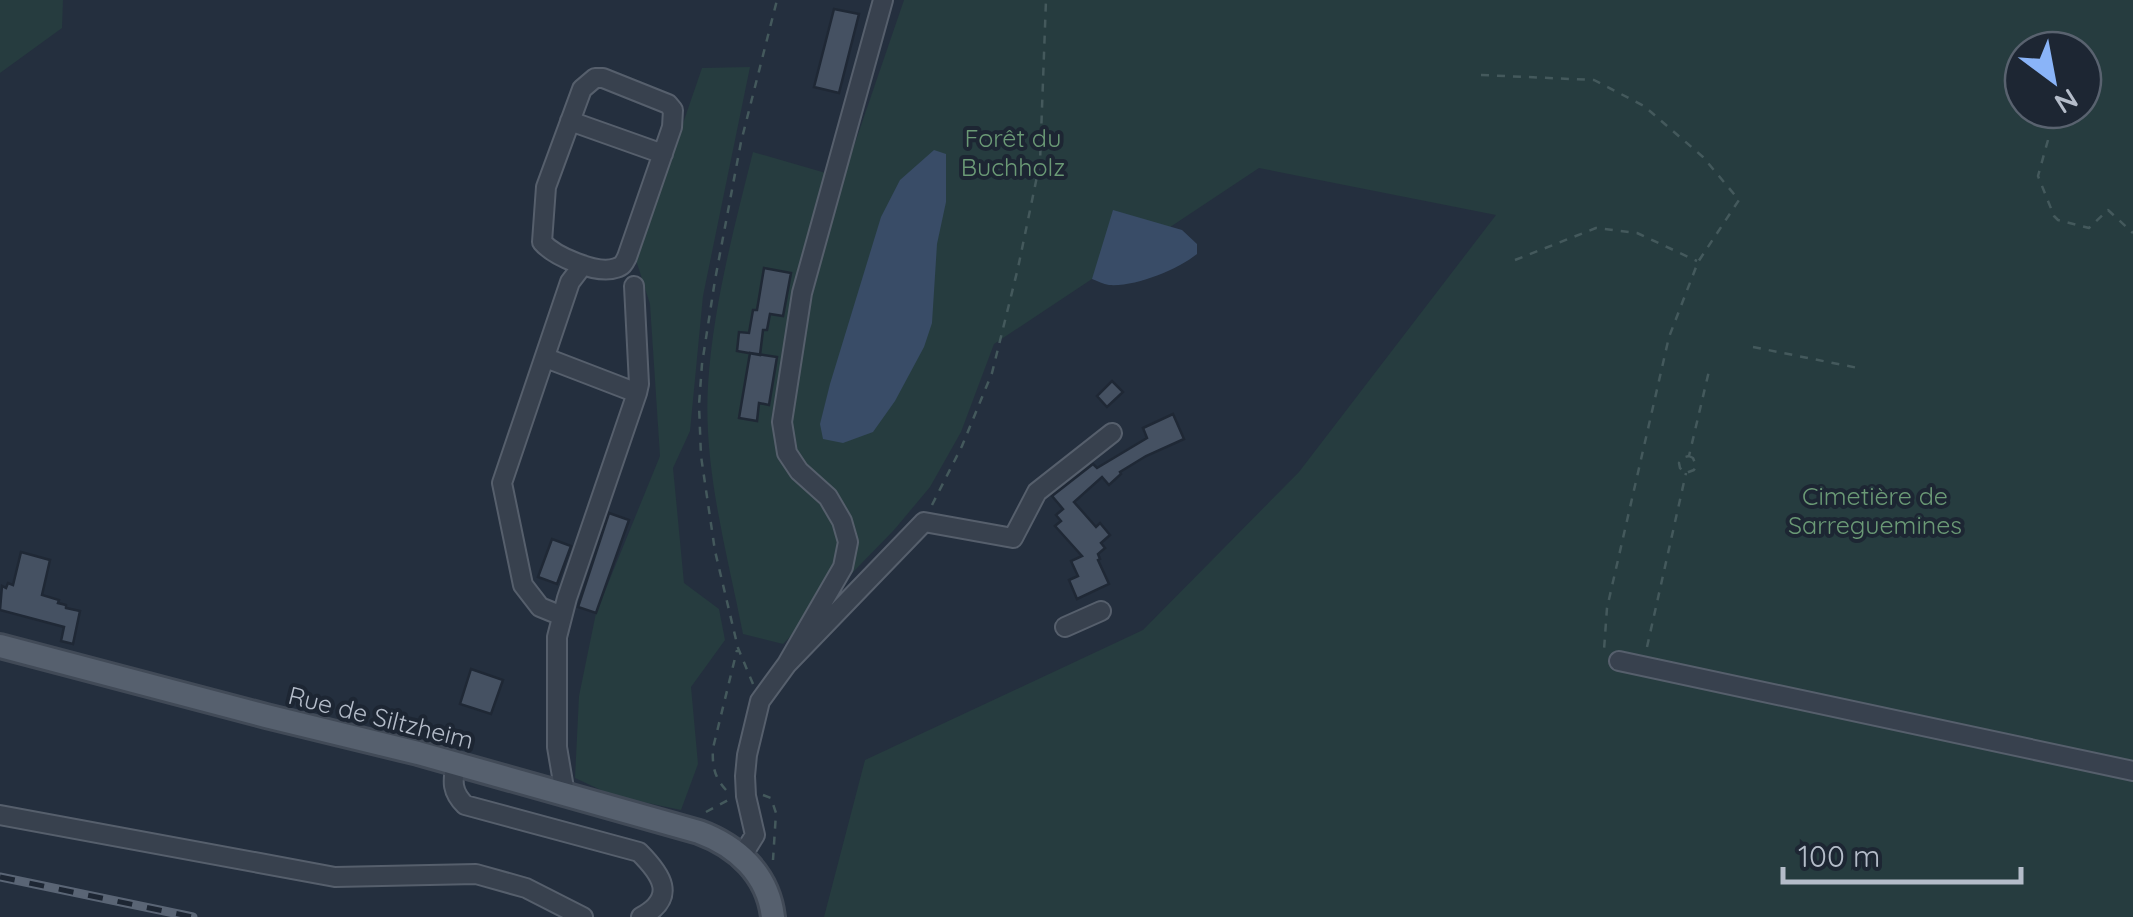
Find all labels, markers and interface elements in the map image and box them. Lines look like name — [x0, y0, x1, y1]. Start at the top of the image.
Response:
north arrow — [2003, 30, 2103, 130]
text: N — [2049, 81, 2085, 122]
park label: Forêt du Buchholz — [961, 122, 1065, 182]
park label: Cimetière de Sarreguemines — [1788, 480, 1962, 540]
street label: Rue de Siltzheim — [285, 679, 477, 755]
scale bar — [1783, 822, 2020, 884]
text: 100 m — [1798, 837, 1880, 875]

